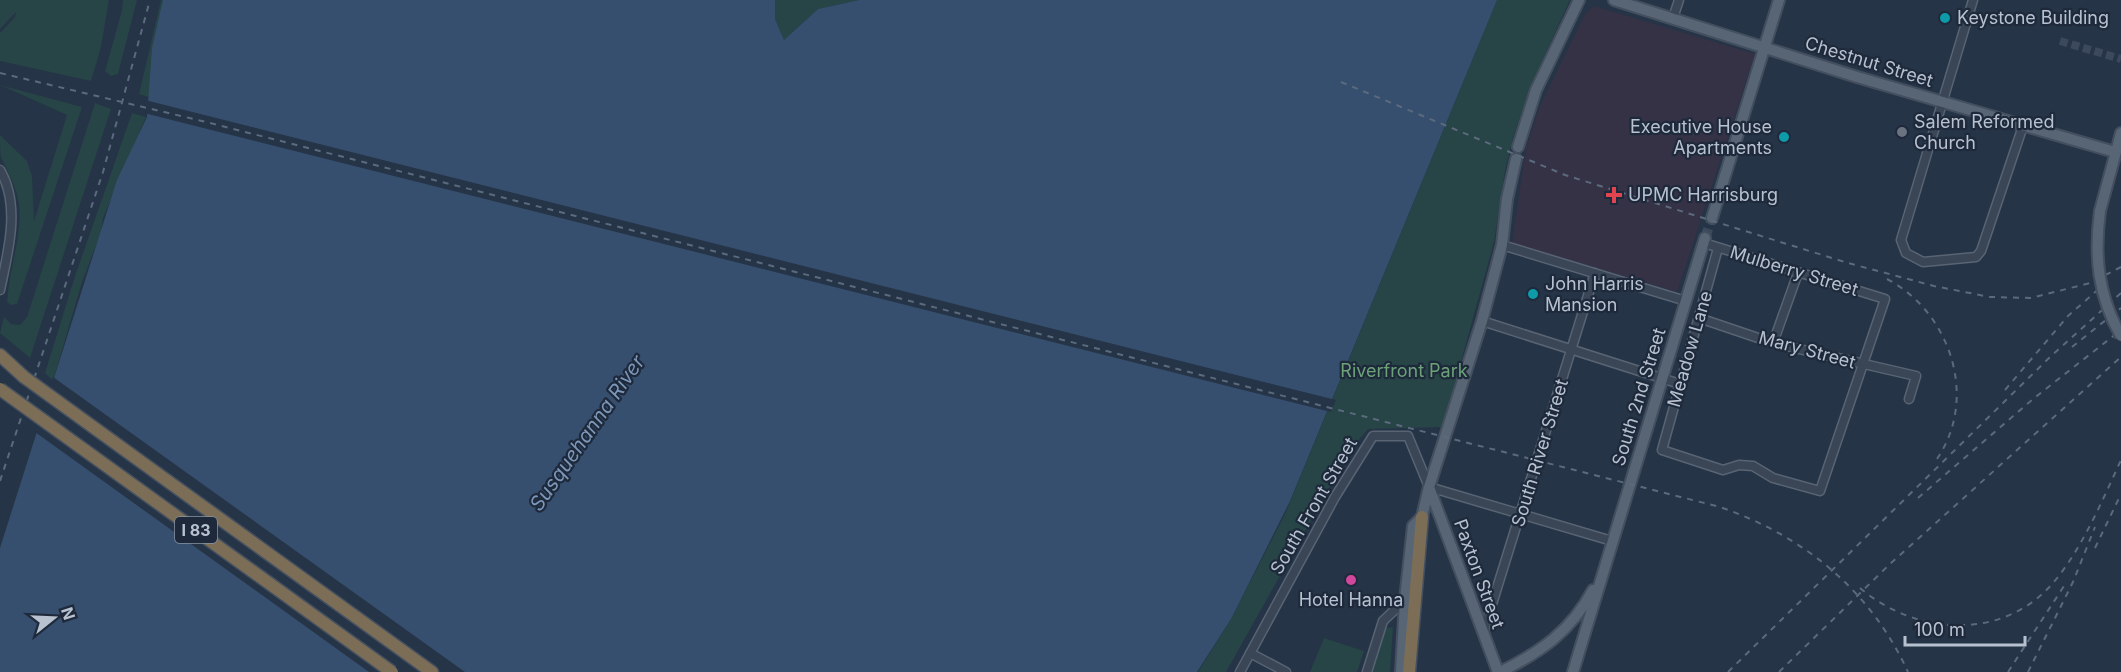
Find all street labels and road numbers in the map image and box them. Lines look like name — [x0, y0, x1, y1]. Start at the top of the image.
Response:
street label: Chestnut Street — [1803, 32, 1936, 91]
street label: Mulberry Street — [1728, 241, 1861, 300]
street label: Meadow Lane — [1663, 288, 1716, 409]
street label: South 2nd Street — [1608, 325, 1670, 468]
street label: Mary Street — [1756, 327, 1858, 373]
street label: South River Street — [1507, 376, 1572, 529]
street label: South Front Street — [1266, 434, 1361, 578]
street label: Paxton Street — [1450, 516, 1509, 631]
road number: I 83 — [175, 517, 217, 543]

